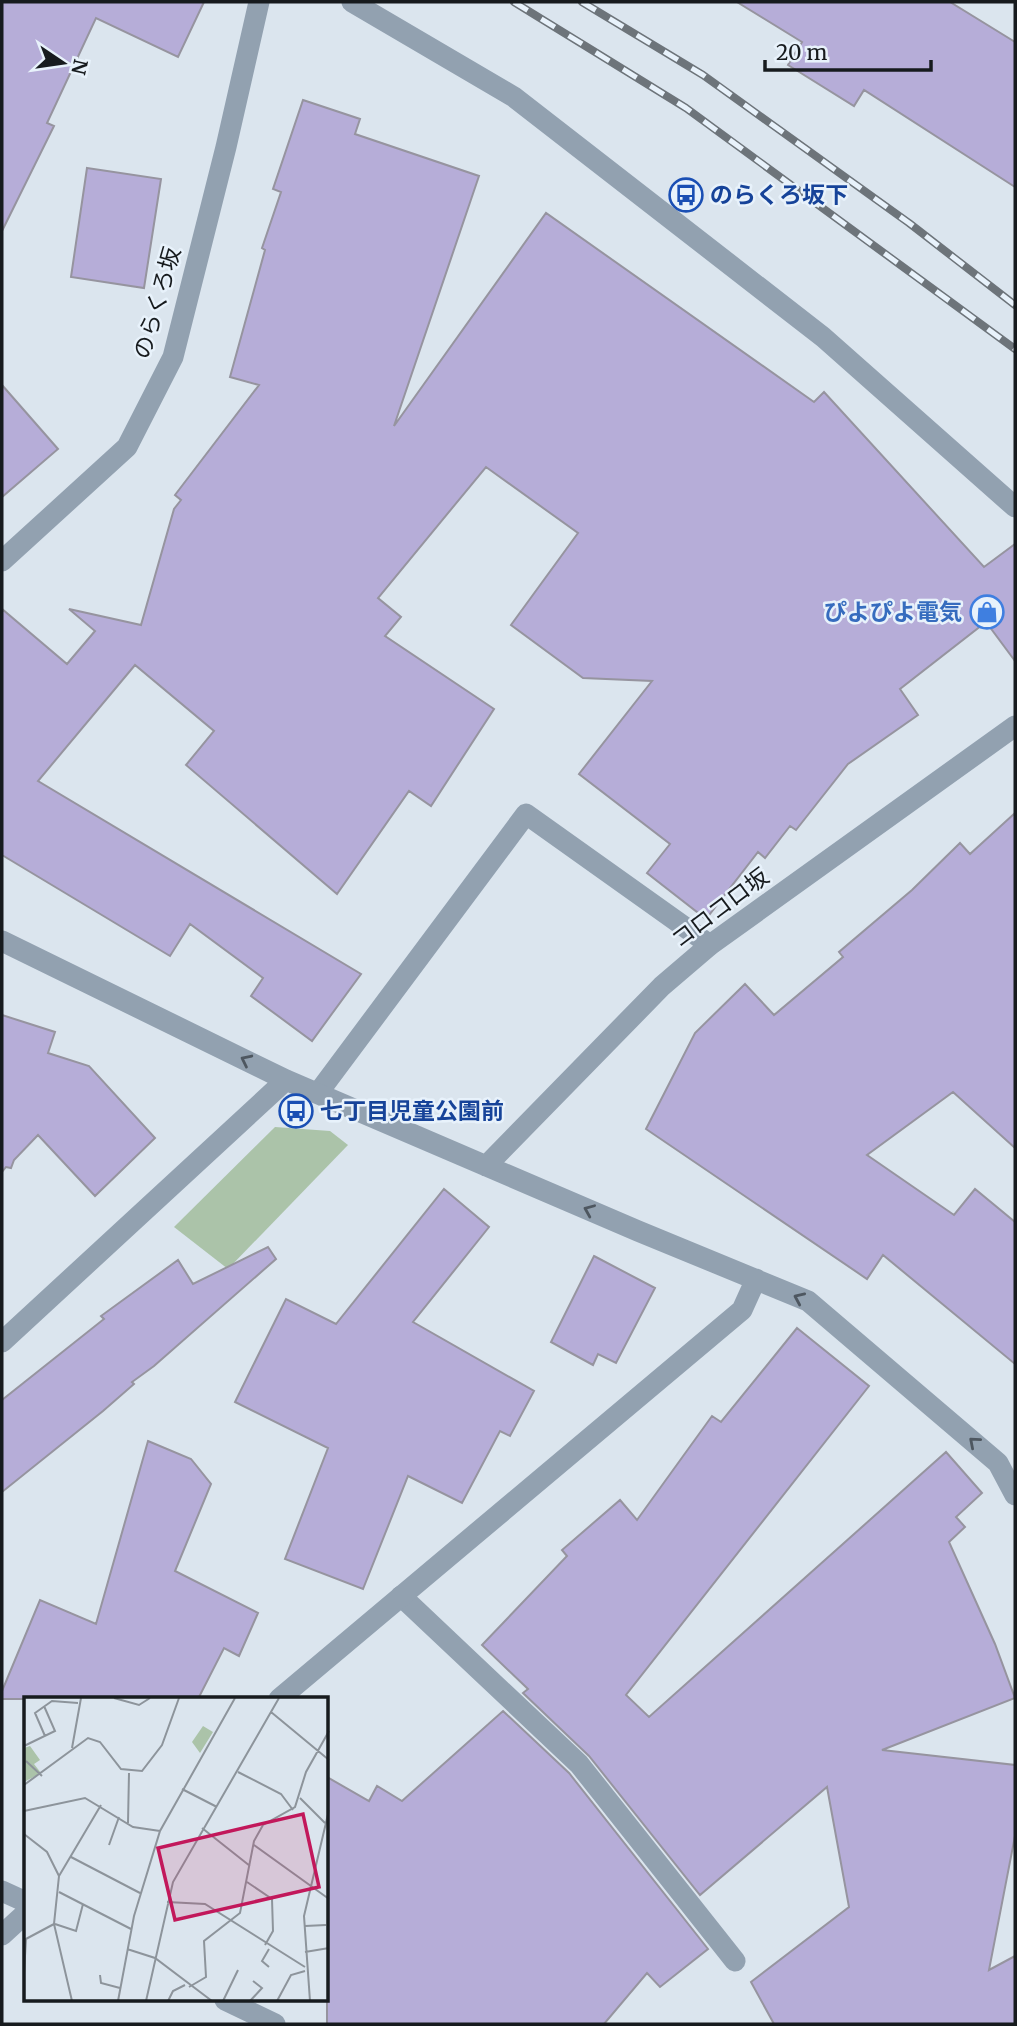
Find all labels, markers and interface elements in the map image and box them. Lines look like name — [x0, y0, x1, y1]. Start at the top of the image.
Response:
north arrow — [28, 28, 98, 98]
scale bar — [765, 28, 931, 72]
text: 20 m — [776, 39, 828, 66]
text: N — [66, 57, 93, 77]
bus stop icon: のらくろ坂下 — [667, 176, 705, 214]
place label: のらくろ坂下 — [710, 180, 848, 209]
street label: のらくろ坂 — [127, 244, 186, 362]
shop icon: ぴよぴよ電気 — [968, 593, 1006, 631]
place label: ぴよぴよ電気 — [824, 597, 962, 626]
street label: コロコロ坂 — [665, 861, 774, 954]
one-way arrow — [241, 1054, 253, 1068]
bus stop icon: 七丁目児童公園前 — [277, 1092, 315, 1130]
place label: 七丁目児童公園前 — [320, 1096, 504, 1125]
one-way arrow — [584, 1204, 596, 1218]
one-way arrow — [794, 1292, 806, 1306]
one-way arrow — [969, 1438, 982, 1450]
inset map — [24, 1697, 329, 2002]

